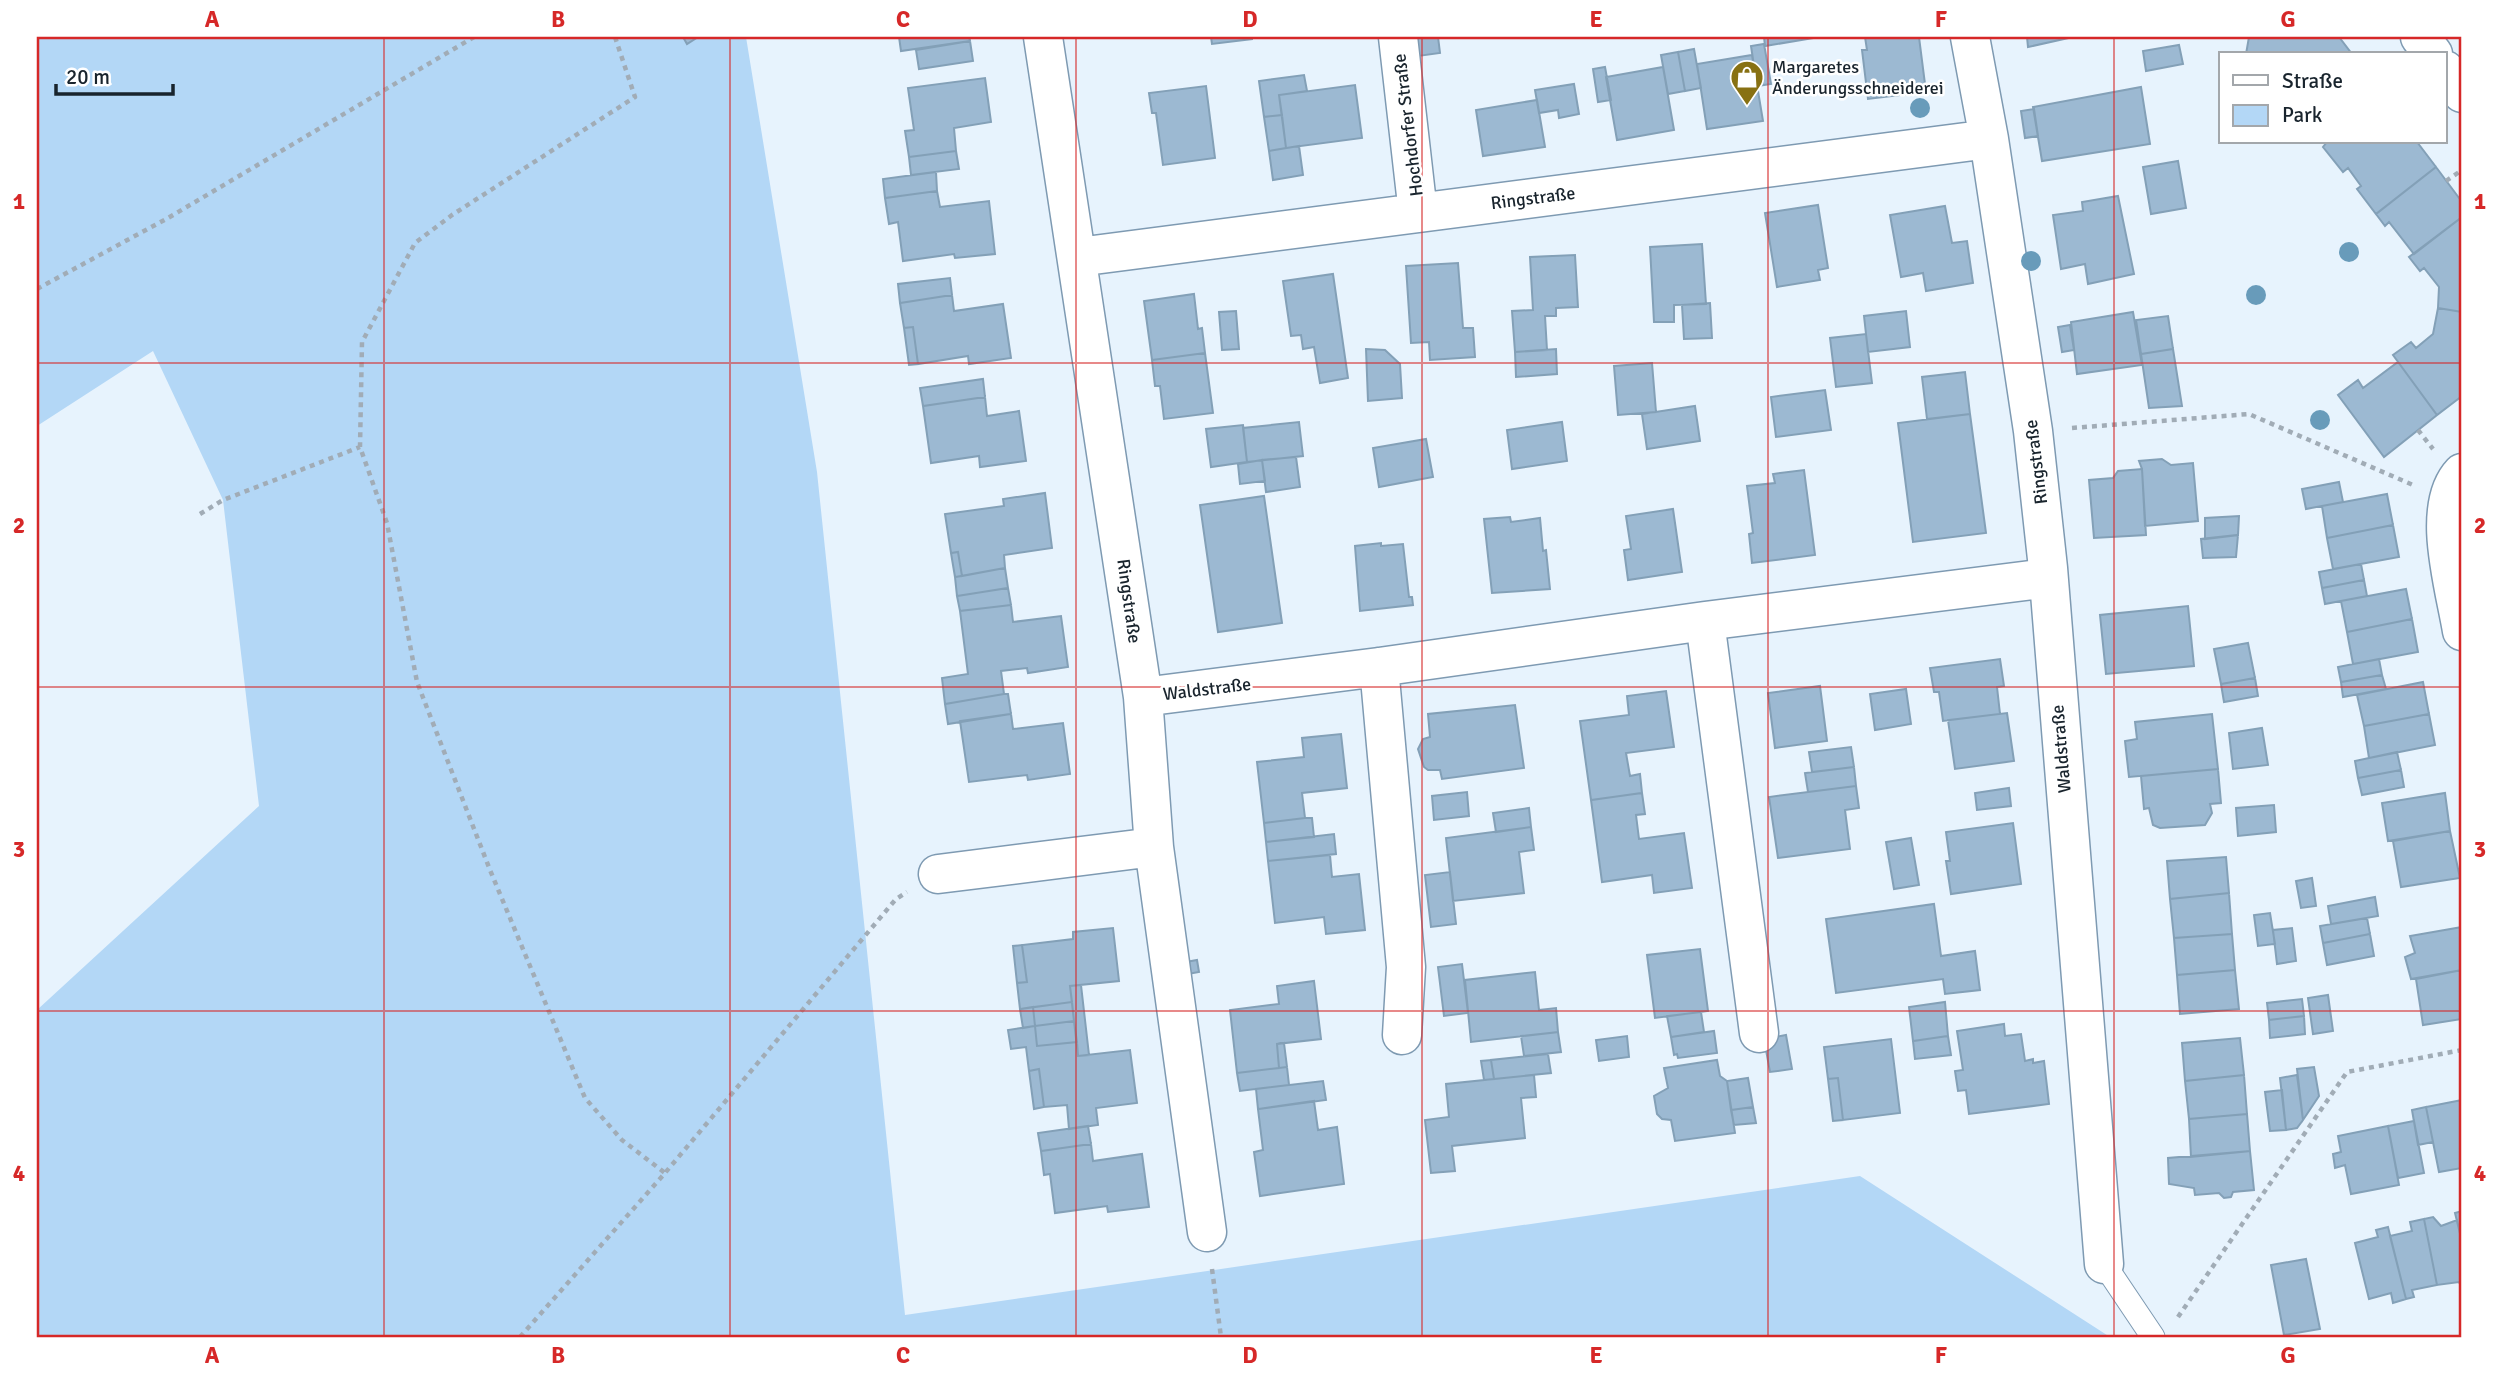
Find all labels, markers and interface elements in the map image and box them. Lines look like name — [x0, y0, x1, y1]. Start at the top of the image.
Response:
text: A — [205, 5, 220, 34]
text: B — [551, 5, 565, 34]
text: C — [896, 5, 910, 34]
text: D — [1242, 5, 1258, 34]
text: E — [1589, 5, 1603, 34]
text: F — [1935, 5, 1947, 34]
text: G — [2280, 5, 2296, 34]
scale bar — [56, 52, 173, 96]
street label: Hochdorfer Straße — [1388, 52, 1428, 198]
legend — [2219, 52, 2446, 144]
place label: Margaretes Änderungsschneiderei — [1772, 56, 1944, 99]
shop icon: Margaretes Änderungsschneiderei — [1728, 58, 1766, 107]
text: 20 m — [66, 64, 110, 90]
text: Straße — [2282, 68, 2343, 94]
text: Park — [2282, 102, 2323, 128]
street label: Ringstraße — [1489, 182, 1577, 214]
text: 1 — [13, 187, 25, 216]
text: 1 — [2474, 187, 2486, 216]
street label: Ringstraße — [2020, 418, 2052, 506]
text: 2 — [13, 511, 25, 540]
text: 2 — [2474, 511, 2486, 540]
street label: Ringstraße — [1112, 557, 1146, 645]
street label: Waldstraße — [1162, 673, 1252, 705]
street label: Waldstraße — [2046, 704, 2076, 794]
text: 3 — [13, 835, 25, 864]
text: 3 — [2474, 835, 2486, 864]
text: 4 — [13, 1159, 25, 1188]
text: 4 — [2474, 1159, 2486, 1188]
text: A — [205, 1341, 220, 1370]
text: B — [551, 1341, 565, 1370]
text: C — [896, 1341, 910, 1370]
text: D — [1242, 1341, 1258, 1370]
text: E — [1589, 1341, 1603, 1370]
text: F — [1935, 1341, 1947, 1370]
text: G — [2280, 1341, 2296, 1370]

